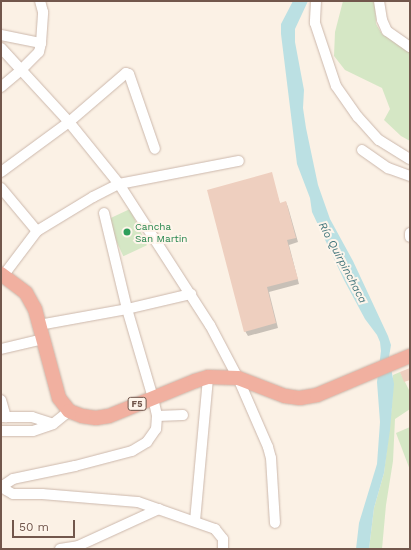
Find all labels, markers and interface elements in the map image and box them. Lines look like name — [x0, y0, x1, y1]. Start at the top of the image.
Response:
place label: Cancha San Martin — [135, 220, 188, 244]
water label: Río Quirpinchaca — [315, 220, 369, 306]
marker: Cancha San Martin — [122, 227, 132, 237]
road number: F5 — [127, 397, 147, 411]
scale bar — [14, 512, 77, 538]
text: 50 m — [19, 520, 49, 534]

